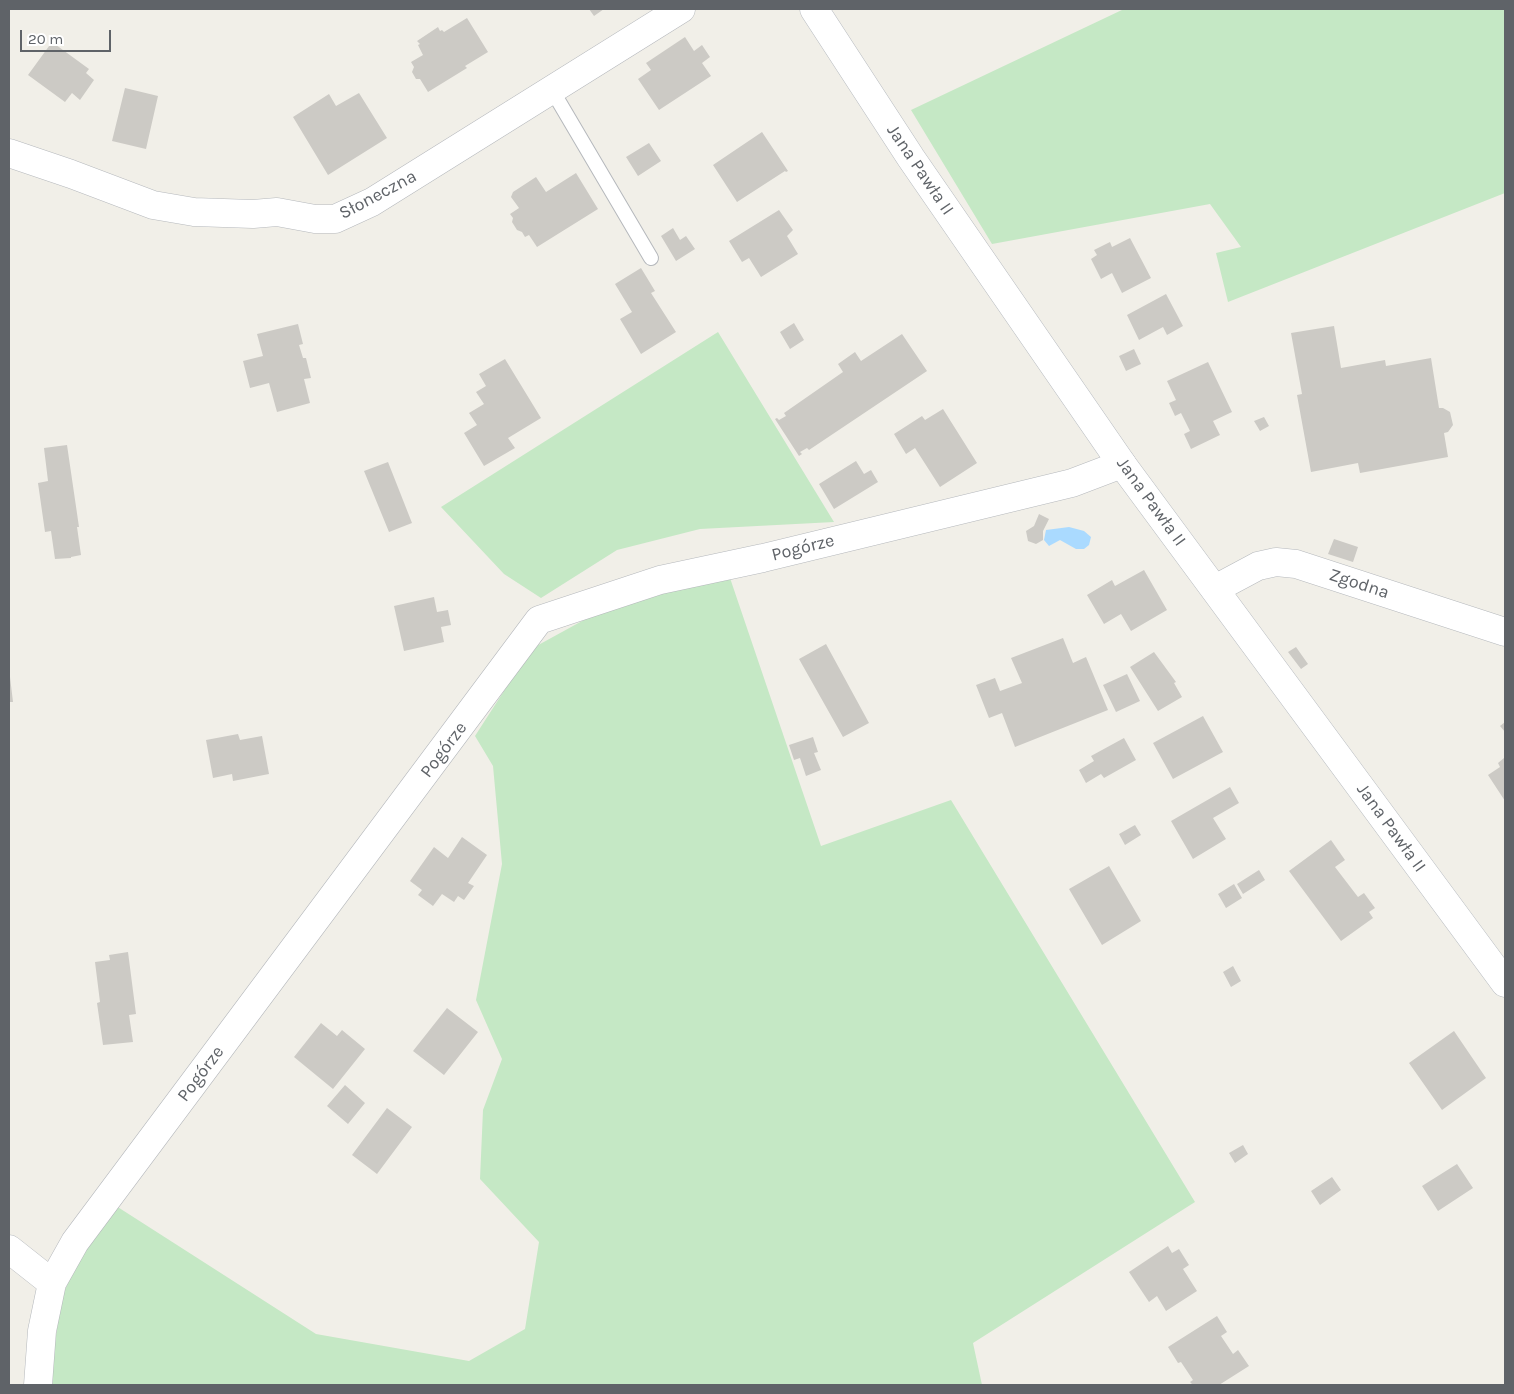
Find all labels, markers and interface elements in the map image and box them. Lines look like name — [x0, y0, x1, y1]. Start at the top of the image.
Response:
scale bar — [22, 20, 114, 52]
text: 20 m — [28, 30, 63, 48]
street label: Jana Pawła II — [882, 121, 958, 219]
street label: Słoneczna — [336, 166, 420, 224]
street label: Jana Pawła II — [1112, 453, 1190, 551]
street label: Pogórze — [769, 530, 837, 566]
street label: Zgodna — [1326, 564, 1392, 604]
street label: Pogórze — [416, 718, 472, 782]
street label: Jana Pawła II — [1352, 779, 1430, 877]
street label: Pogórze — [173, 1042, 229, 1106]

